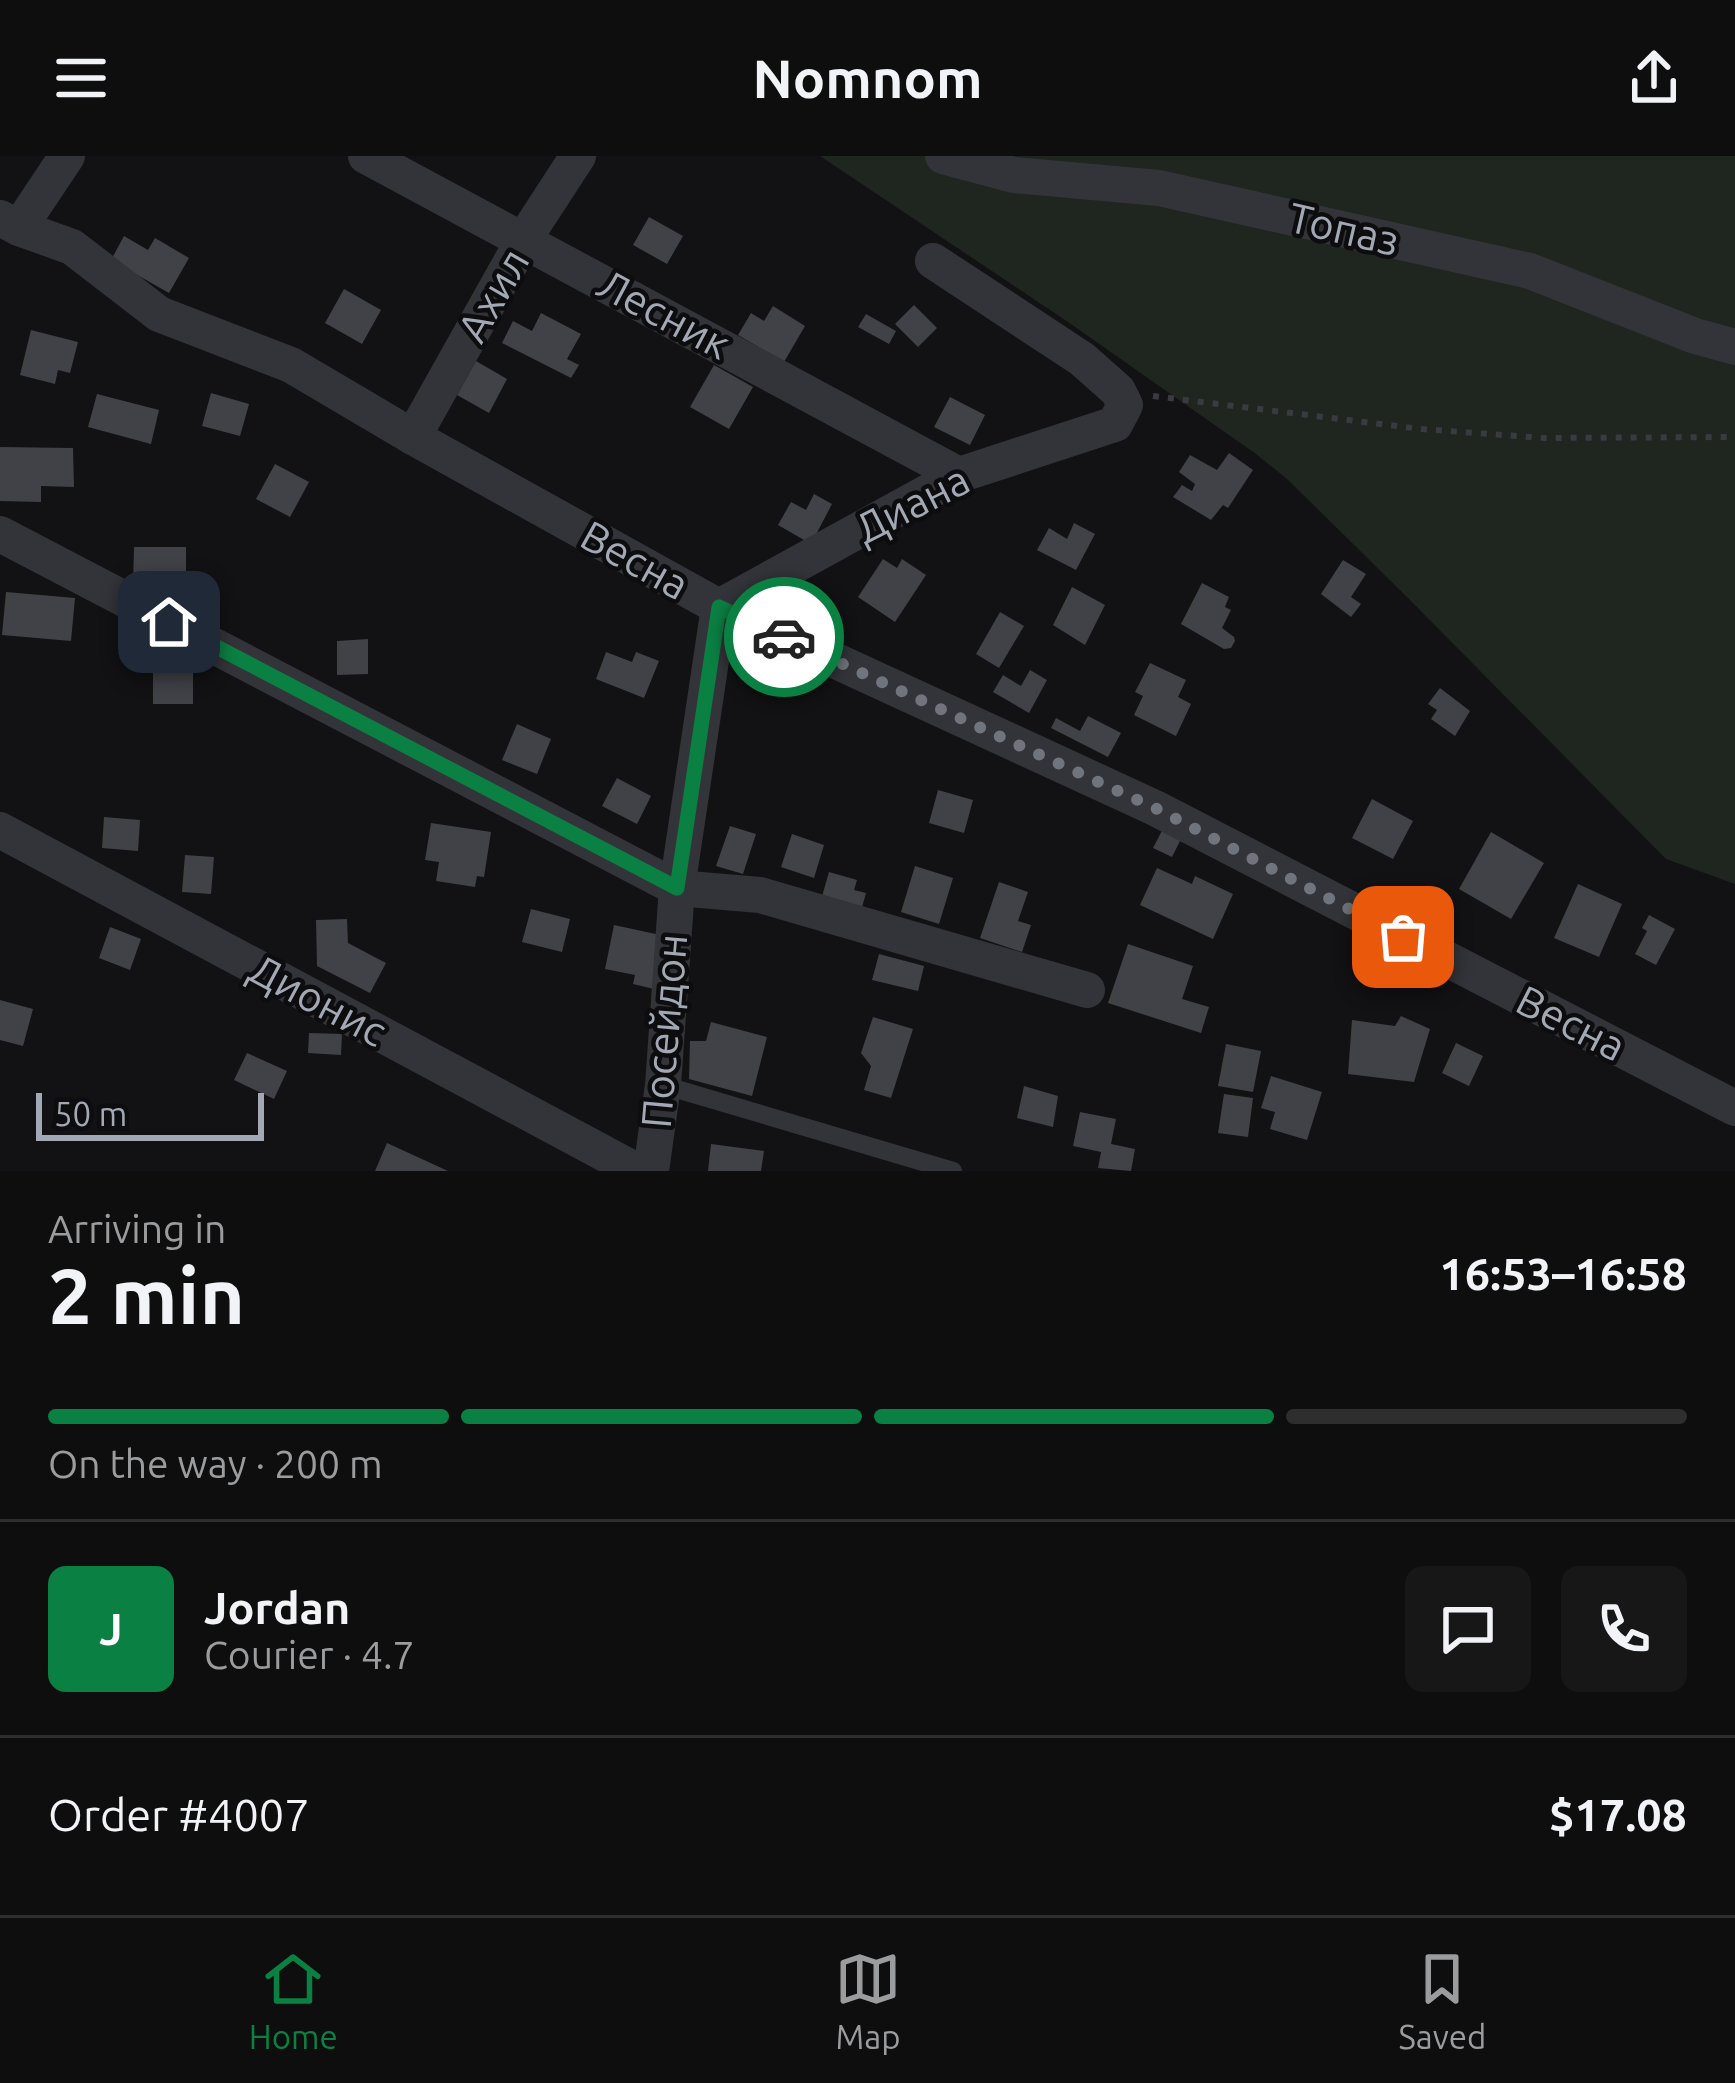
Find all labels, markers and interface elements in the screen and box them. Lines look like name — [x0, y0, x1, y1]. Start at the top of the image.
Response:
icon: menu — [48, 45, 114, 111]
icon: share — [1621, 45, 1687, 111]
text: Nomnom — [753, 48, 983, 108]
street label: Топаз — [1284, 193, 1404, 264]
street label: Ахил — [447, 240, 538, 349]
street label: Лесник — [590, 259, 738, 368]
street label: Диана — [847, 455, 977, 552]
street label: Весна — [573, 511, 697, 608]
pin — [118, 571, 220, 673]
courier — [724, 577, 844, 697]
icon: home — [136, 589, 202, 655]
icon: car — [751, 604, 817, 670]
pin — [1352, 886, 1454, 988]
icon: bag — [1370, 904, 1436, 970]
street label: Посейдон — [632, 932, 695, 1130]
street label: Дионис — [242, 944, 394, 1055]
street label: Весна — [1509, 975, 1633, 1070]
scale bar — [36, 1087, 264, 1140]
text: 50 m — [54, 1095, 127, 1132]
text: Arriving in — [48, 1207, 226, 1250]
text: 16:53–16:58 — [1439, 1248, 1687, 1299]
text: 2 min — [48, 1251, 245, 1339]
text: On the way · 200 m — [48, 1442, 383, 1485]
button: chat — [1405, 1566, 1531, 1692]
button: phone — [1561, 1566, 1687, 1692]
text: Jordan — [204, 1582, 350, 1633]
text: J — [99, 1603, 123, 1654]
text: Courier · 4.7 — [204, 1633, 415, 1676]
text: Order #4007 — [48, 1789, 310, 1840]
text: $17.08 — [1549, 1789, 1687, 1840]
tab: Home — [249, 1946, 338, 2055]
tab: Map — [835, 1946, 901, 2055]
tab: Saved — [1398, 1946, 1486, 2055]

